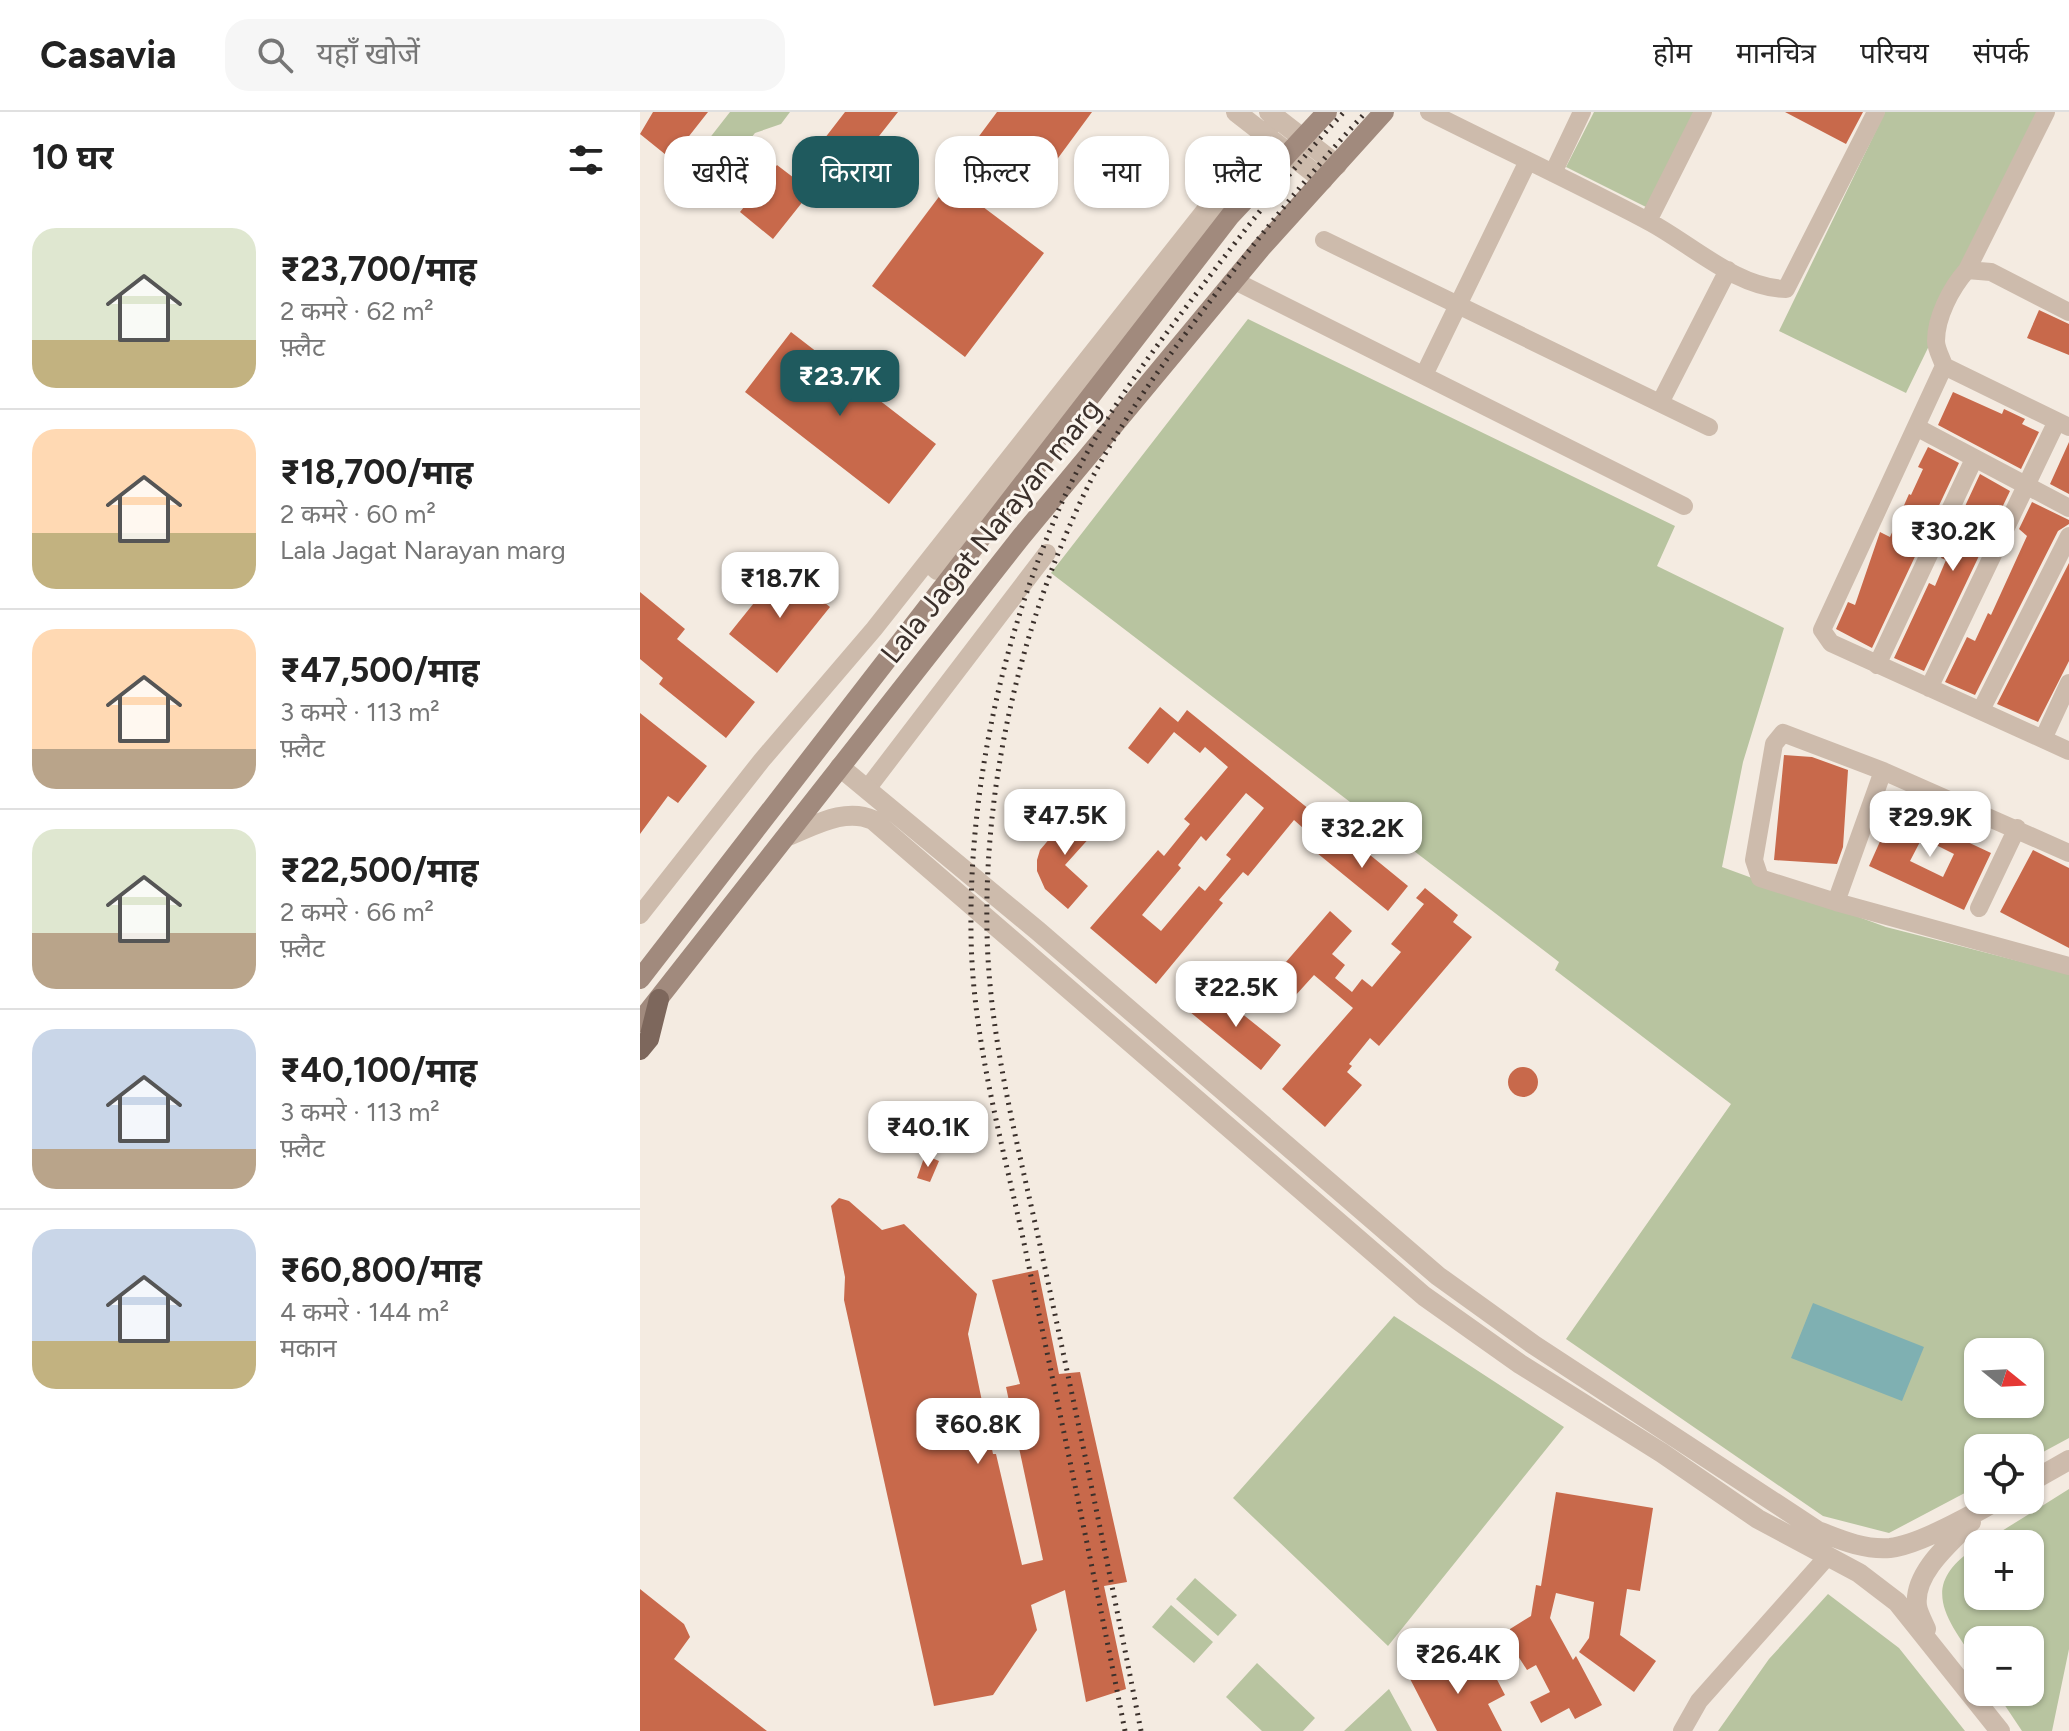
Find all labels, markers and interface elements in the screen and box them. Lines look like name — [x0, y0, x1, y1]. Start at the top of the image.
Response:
search box — [225, 19, 785, 91]
text: Casavia — [40, 32, 177, 78]
icon: search — [253, 33, 297, 77]
text: यहाँ खोजें — [317, 35, 420, 72]
text: होम — [1653, 36, 1692, 70]
text: मानचित्र — [1736, 36, 1816, 70]
text: परिचय — [1860, 36, 1929, 70]
text: संपर्क — [1973, 36, 2029, 70]
chip: खरीदें — [664, 136, 776, 208]
chip: किराया — [792, 136, 919, 208]
chip: फ़िल्टर — [935, 136, 1058, 208]
chip: नया — [1074, 136, 1169, 208]
chip: फ़्लैट — [1185, 136, 1290, 208]
text: 10 घर — [32, 137, 114, 178]
icon: filters — [564, 138, 608, 182]
text: ₹23,700/माह — [280, 249, 477, 290]
icon: home — [96, 260, 192, 356]
text: 2 कमरे · 62 m² — [280, 295, 434, 327]
text: फ़्लैट — [280, 331, 325, 363]
pin: ₹23.7K — [775, 350, 905, 418]
text: ₹23.7K — [798, 360, 882, 392]
street label: Lala Jagat Narayan marg — [872, 391, 1109, 670]
text: ₹18,700/माह — [280, 452, 473, 493]
icon: home — [96, 461, 192, 557]
text: 2 कमरे · 60 m² — [280, 498, 436, 530]
pin: ₹30.2K — [1888, 505, 2018, 573]
text: ₹30.2K — [1910, 515, 1996, 547]
text: Lala Jagat Narayan marg — [280, 534, 566, 566]
pin: ₹18.7K — [715, 552, 845, 620]
text: ₹18.7K — [740, 562, 820, 594]
text: ₹47,500/माह — [280, 650, 479, 691]
icon: home — [96, 661, 192, 757]
text: 3 कमरे · 113 m² — [280, 696, 440, 728]
text: फ़्लैट — [280, 732, 325, 764]
pin: ₹47.5K — [1000, 789, 1130, 857]
pin: ₹29.9K — [1865, 791, 1995, 859]
text: ₹47.5K — [1022, 799, 1108, 831]
text: ₹29.9K — [1888, 801, 1972, 833]
pin: ₹32.2K — [1297, 802, 1427, 870]
text: ₹32.2K — [1320, 812, 1404, 844]
text: ₹22,500/माह — [280, 850, 478, 891]
icon: home — [96, 861, 192, 957]
text: 2 कमरे · 66 m² — [280, 896, 434, 928]
text: फ़्लैट — [280, 932, 325, 964]
pin: ₹22.5K — [1171, 961, 1301, 1029]
text: ₹22.5K — [1194, 971, 1278, 1003]
text: ₹40,100/माह — [280, 1050, 477, 1091]
icon: home — [96, 1061, 192, 1157]
text: 3 कमरे · 113 m² — [280, 1096, 440, 1128]
pin: ₹40.1K — [863, 1101, 993, 1169]
text: ₹40.1K — [886, 1111, 970, 1143]
text: फ़्लैट — [280, 1132, 325, 1164]
text: ₹60,800/माह — [280, 1250, 482, 1291]
icon: home — [96, 1261, 192, 1357]
text: 4 कमरे · 144 m² — [280, 1296, 449, 1328]
text: मकान — [280, 1332, 337, 1364]
north arrow — [1964, 1338, 2044, 1418]
map controls — [1964, 1338, 2044, 1706]
pin: ₹60.8K — [913, 1398, 1043, 1466]
text: ₹60.8K — [934, 1408, 1022, 1440]
button: locate — [1964, 1434, 2044, 1514]
button: + — [1964, 1530, 2044, 1610]
button: − — [1964, 1626, 2044, 1706]
pin: ₹26.4K — [1393, 1628, 1523, 1696]
text: ₹26.4K — [1415, 1638, 1501, 1670]

